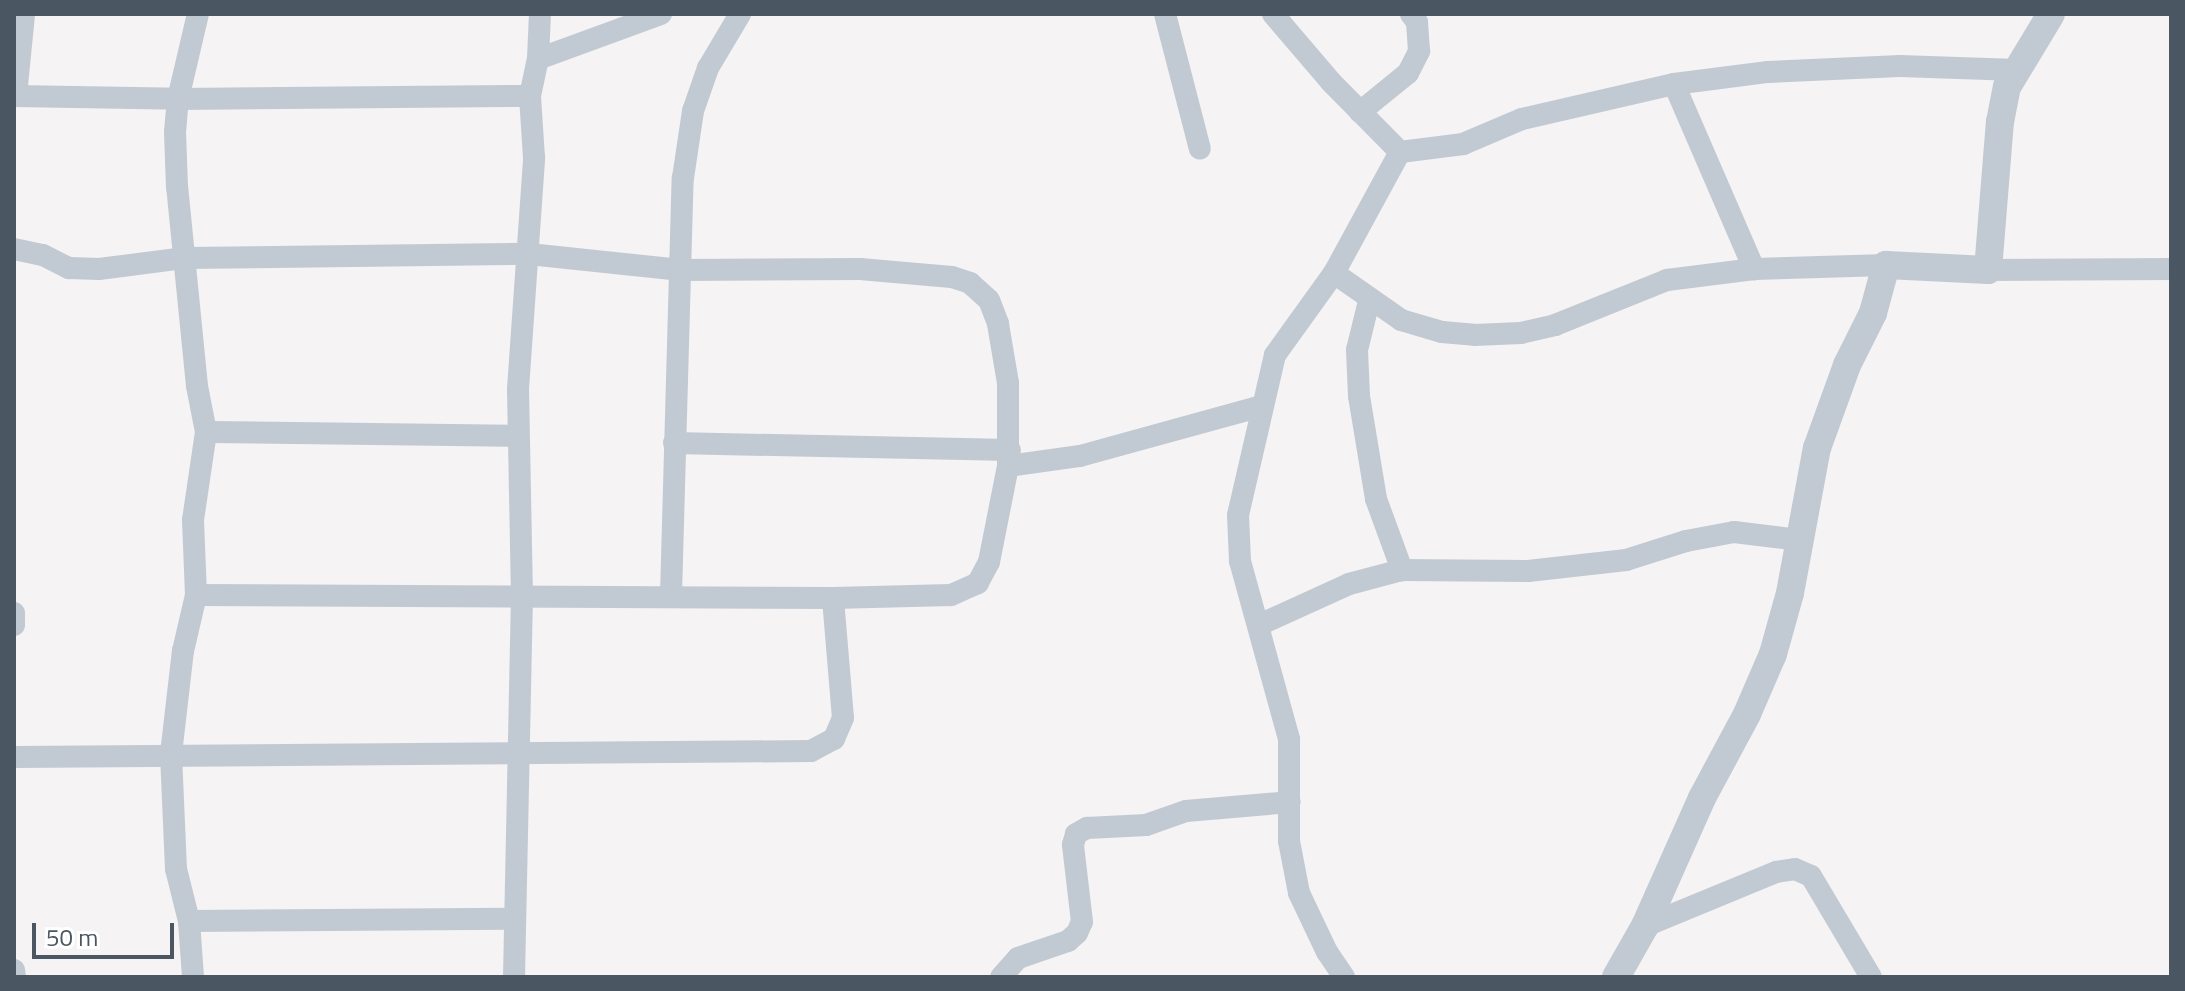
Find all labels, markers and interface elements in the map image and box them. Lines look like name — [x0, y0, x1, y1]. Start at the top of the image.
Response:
scale bar — [36, 907, 178, 957]
text: 50 m — [46, 919, 98, 955]

